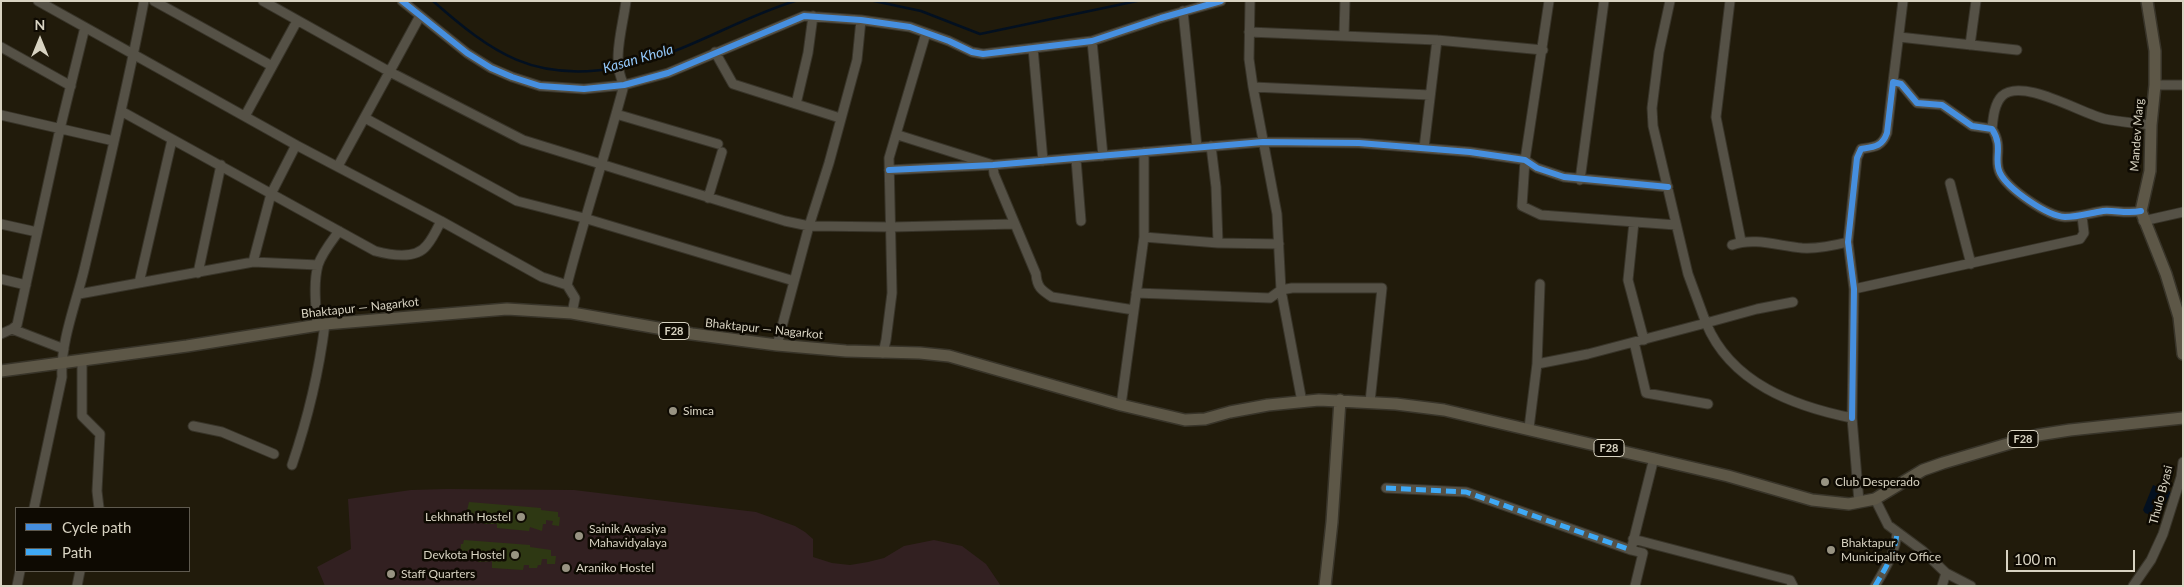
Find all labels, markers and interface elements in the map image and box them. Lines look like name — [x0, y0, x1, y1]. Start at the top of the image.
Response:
north arrow — [15, 15, 65, 65]
text: N — [35, 16, 45, 33]
water label: Kasan Khola — [601, 41, 675, 77]
street label: Mandev Marg — [2127, 98, 2147, 172]
street label: Bhaktapur — Nagarkot — [300, 295, 420, 321]
street label: Bhaktapur — Nagarkot — [704, 316, 824, 342]
road number: F28 — [659, 322, 689, 340]
place label: Simca — [683, 404, 714, 418]
marker: Simca — [667, 405, 679, 417]
road number: F28 — [2008, 430, 2038, 448]
road number: F28 — [1594, 439, 1624, 456]
street label: Thulo Byasi — [2146, 464, 2176, 526]
place label: Club Desperado — [1835, 475, 1920, 489]
marker: Club Desperado — [1819, 476, 1831, 488]
legend — [15, 507, 190, 572]
place label: Lekhnath Hostel — [425, 510, 511, 524]
marker: Lekhnath Hostel — [515, 511, 527, 523]
text: Cycle path — [62, 518, 131, 536]
place label: Sainik Awasiya Mahavidyalaya — [589, 522, 667, 550]
marker: Sainik Awasiya Mahavidyalaya — [573, 530, 585, 542]
place label: Bhaktapur Municipality Office — [1841, 536, 1941, 564]
scale bar — [2009, 540, 2138, 572]
text: Path — [62, 543, 92, 561]
marker: Bhaktapur Municipality Office — [1825, 544, 1837, 556]
place label: Devkota Hostel — [423, 548, 505, 562]
marker: Devkota Hostel — [509, 549, 521, 561]
text: 100 m — [2014, 550, 2056, 568]
place label: Araniko Hostel — [576, 561, 654, 575]
marker: Araniko Hostel — [560, 562, 572, 574]
place label: Staff Quarters — [401, 567, 475, 581]
marker: Staff Quarters — [385, 568, 397, 580]

